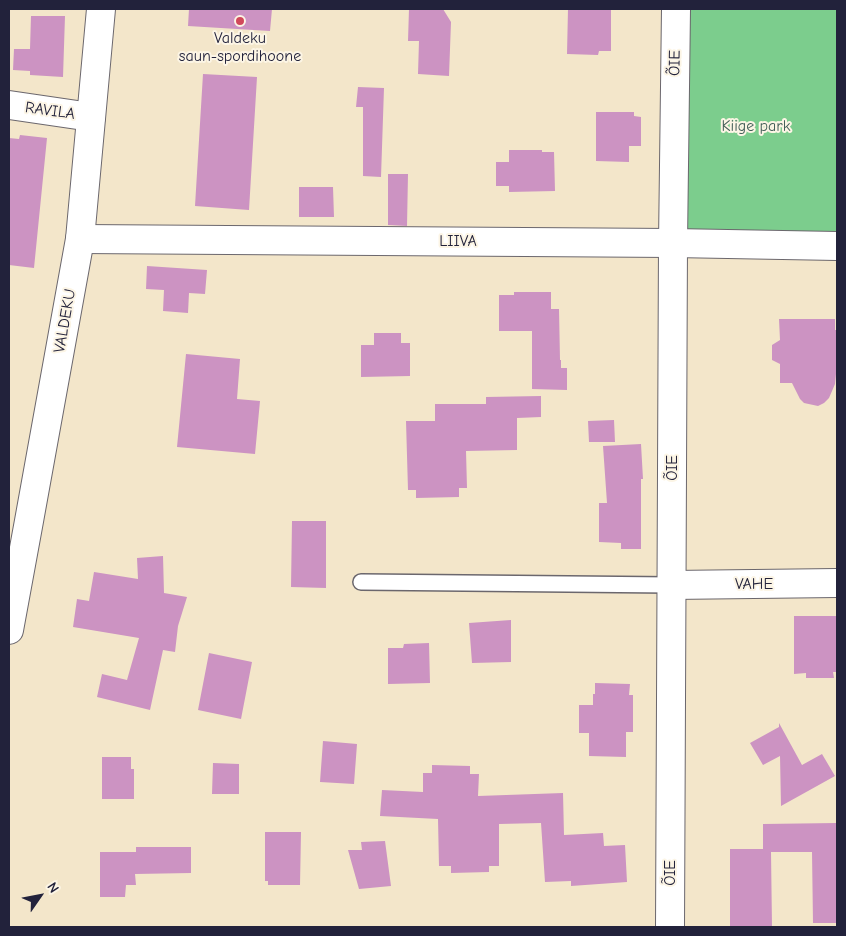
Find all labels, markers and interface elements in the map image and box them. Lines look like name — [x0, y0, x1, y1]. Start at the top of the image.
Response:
marker: Valdeku saun-spordihoone — [234, 15, 246, 27]
place label: Valdeku saun-spordihoone — [179, 28, 301, 66]
street label: ÕIE — [665, 50, 685, 76]
street label: RAVILA — [24, 98, 76, 124]
park label: Kiige park — [722, 116, 790, 136]
street label: LIIVA — [439, 231, 477, 251]
street label: VALDEKU — [50, 288, 80, 354]
street label: ÕIE — [662, 455, 682, 481]
street label: VAHE — [735, 574, 773, 594]
street label: ÕIE — [660, 860, 680, 886]
north arrow — [15, 871, 65, 921]
text: N — [43, 879, 63, 896]

